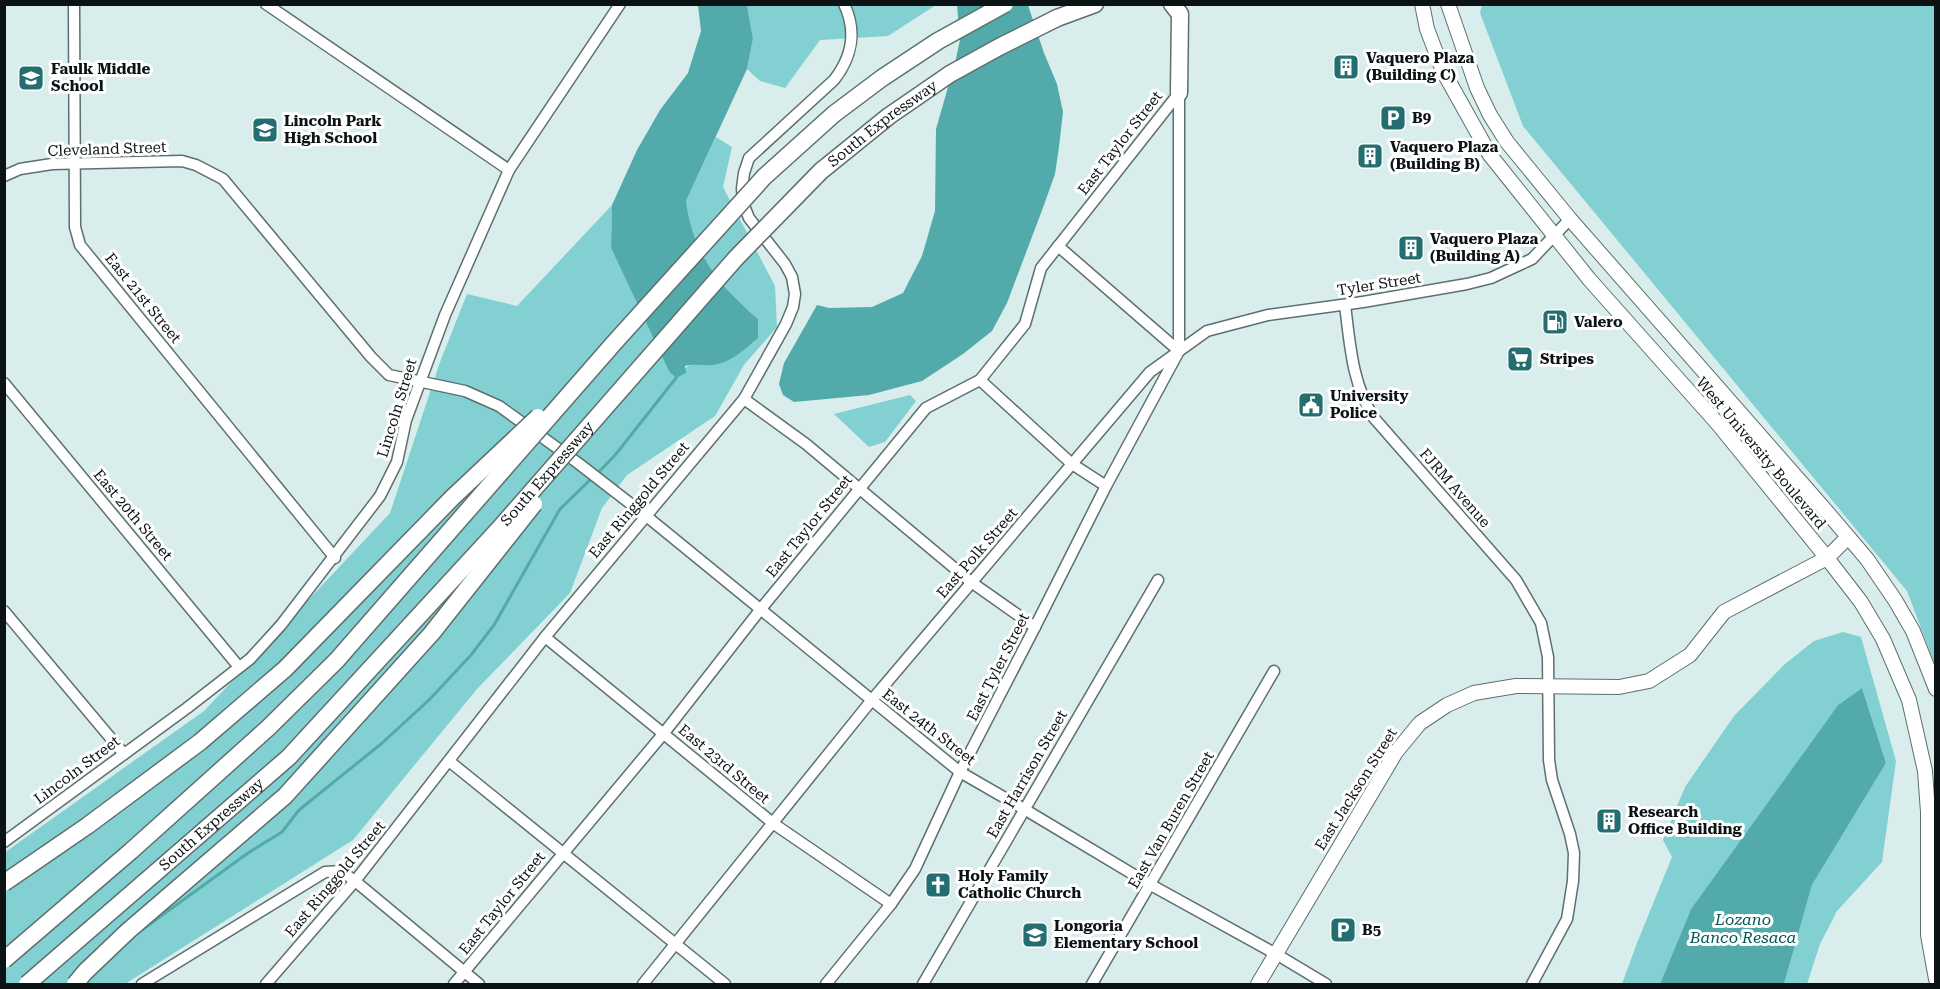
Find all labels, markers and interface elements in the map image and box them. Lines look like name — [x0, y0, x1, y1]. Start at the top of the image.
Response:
place label: Vaquero Plaza (Building C) — [1366, 49, 1474, 84]
building icon: Vaquero Plaza (Building C) — [1331, 52, 1361, 82]
place label: Faulk Middle School — [51, 60, 151, 95]
school or university icon: Faulk Middle School — [16, 63, 46, 93]
street label: South Expressway — [824, 76, 941, 171]
street label: East Taylor Street — [1074, 87, 1166, 199]
parking icon: B9 — [1378, 103, 1408, 133]
place label: B9 — [1412, 109, 1432, 127]
place label: Lincoln Park High School — [284, 112, 382, 147]
school or university icon: Lincoln Park High School — [250, 115, 280, 145]
street label: Cleveland Street — [47, 138, 167, 160]
place label: Vaquero Plaza (Building B) — [1390, 138, 1498, 173]
building icon: Vaquero Plaza (Building B) — [1355, 141, 1385, 171]
place label: Vaquero Plaza (Building A) — [1430, 230, 1538, 265]
building icon: Vaquero Plaza (Building A) — [1396, 233, 1426, 263]
street label: East 21st Street — [101, 249, 185, 347]
street label: Tyler Street — [1336, 268, 1423, 300]
fuel station icon: Valero — [1540, 307, 1570, 337]
place label: Valero — [1574, 313, 1623, 331]
supermarket icon: Stripes — [1505, 344, 1535, 374]
place label: Stripes — [1540, 350, 1594, 368]
street label: Lincoln Street — [373, 356, 421, 460]
street label: West University Boulevard — [1692, 374, 1830, 533]
place label: University Police — [1330, 387, 1409, 422]
public building icon: University Police — [1296, 390, 1326, 420]
street label: South Expressway — [497, 418, 598, 530]
street label: East Ringgold Street — [585, 438, 693, 562]
street label: FJRM Avenue — [1416, 445, 1494, 531]
street label: East 20th Street — [90, 466, 177, 564]
street label: East Taylor Street — [762, 471, 856, 581]
street label: East Polk Street — [933, 504, 1021, 602]
street label: East Tyler Street — [963, 610, 1033, 724]
street label: East 24th Street — [879, 685, 979, 769]
street label: East Harrison Street — [983, 706, 1071, 841]
street label: East 23rd Street — [675, 721, 774, 808]
street label: East Jackson Street — [1311, 724, 1401, 854]
street label: Lincoln Street — [31, 732, 124, 808]
street label: East Van Buren Street — [1124, 748, 1218, 892]
street label: South Expressway — [155, 774, 267, 874]
place label: Research Office Building — [1628, 803, 1743, 838]
building icon: Research Office Building — [1594, 806, 1624, 836]
street label: East Ringgold Street — [281, 817, 389, 941]
street label: East Taylor Street — [455, 848, 549, 958]
place label: Holy Family Catholic Church — [958, 867, 1081, 902]
church icon: Holy Family Catholic Church — [923, 870, 953, 900]
water label: Lozano Banco Resaca — [1689, 910, 1797, 947]
parking icon: B5 — [1328, 915, 1358, 945]
place label: Longoria Elementary School — [1054, 917, 1198, 952]
school or university icon: Longoria Elementary School — [1020, 920, 1050, 950]
place label: B5 — [1362, 921, 1381, 939]

